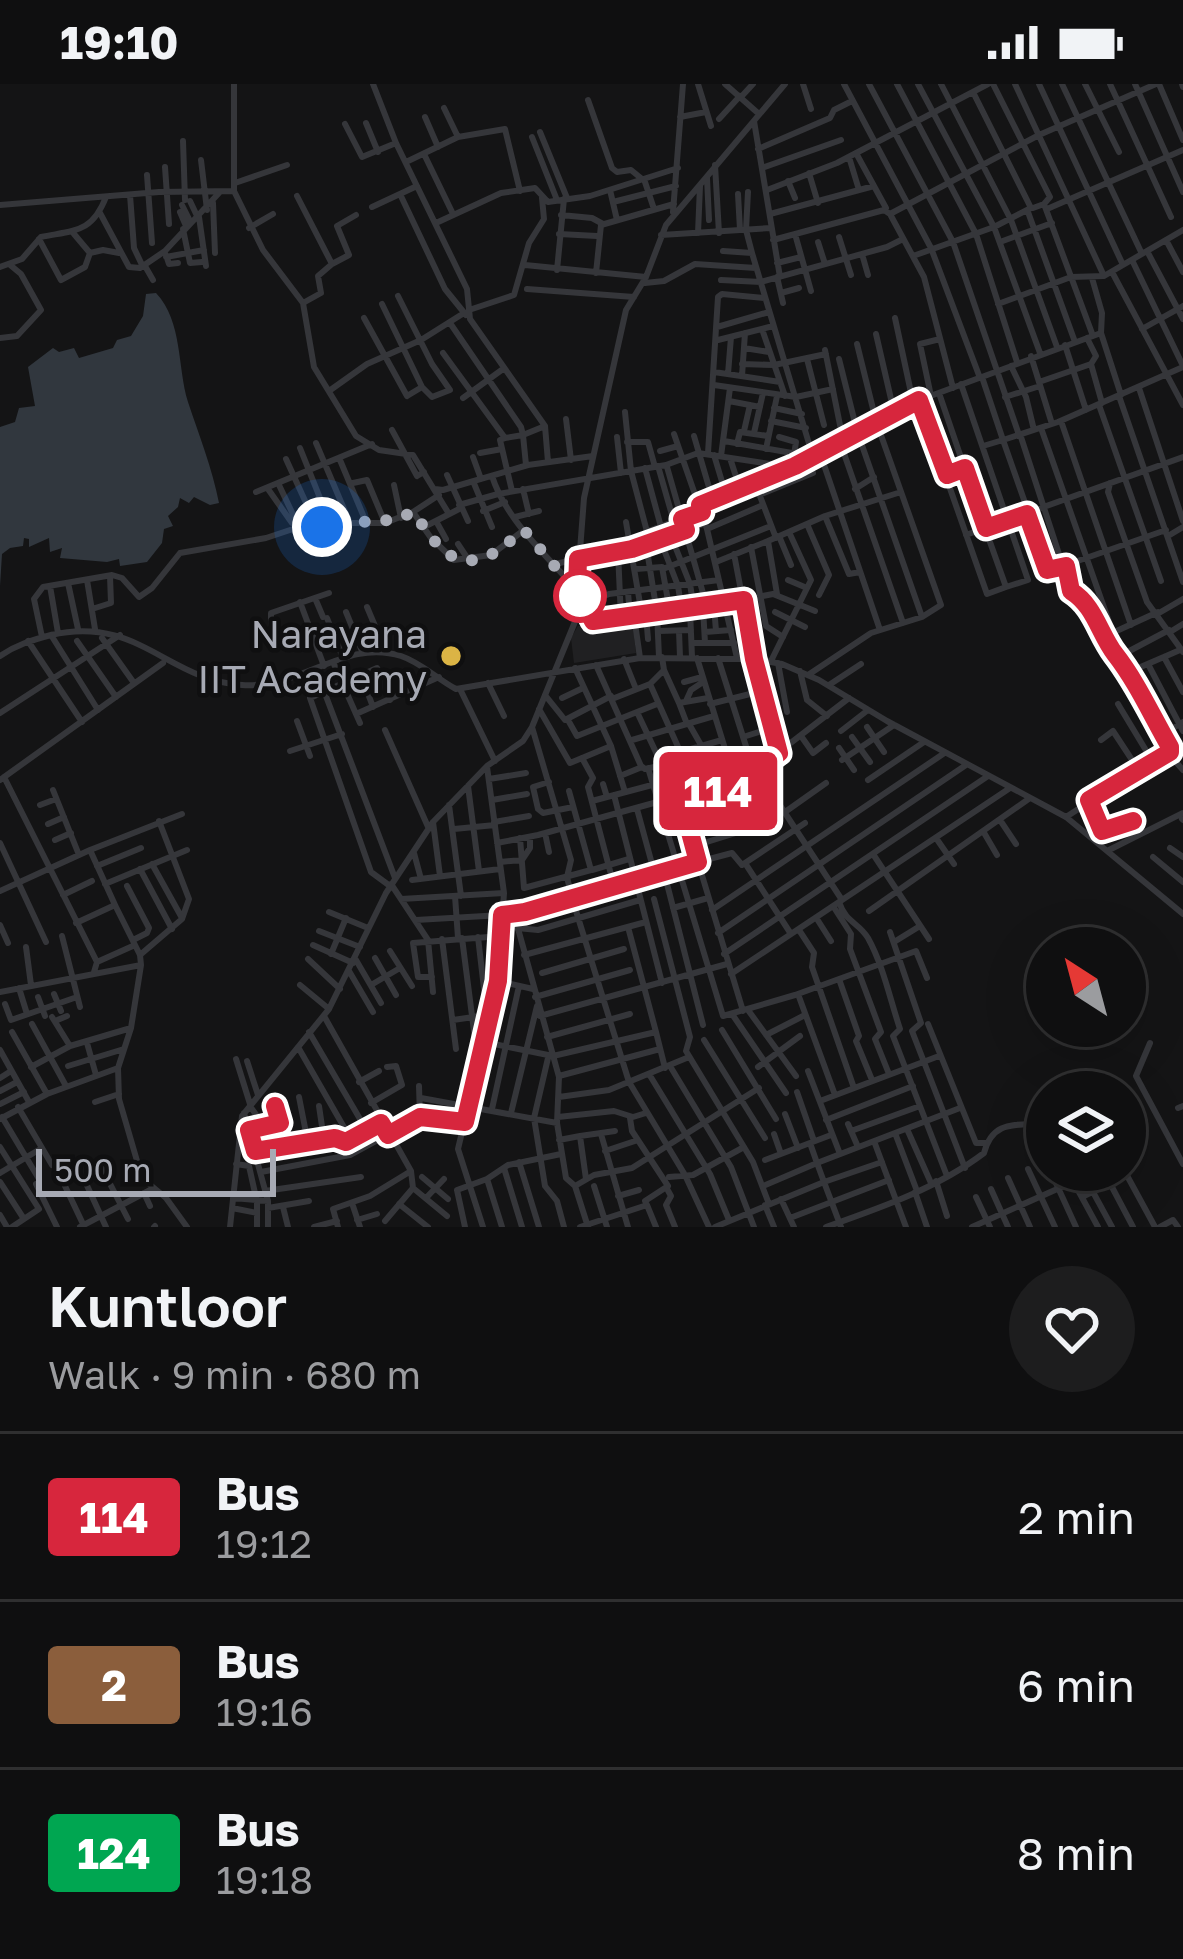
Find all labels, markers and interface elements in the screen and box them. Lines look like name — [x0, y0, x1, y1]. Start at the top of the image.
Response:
text: 19:10 — [60, 15, 179, 69]
your location — [292, 497, 352, 557]
unlabelled marker — [555, 571, 605, 621]
place label: Narayana IIT Academy — [197, 610, 427, 702]
marker: Narayana IIT Academy — [438, 643, 464, 669]
line badge: 114 — [649, 752, 787, 830]
text: 114 — [683, 766, 753, 816]
north arrow — [1026, 927, 1146, 1047]
map controls — [1026, 927, 1146, 1191]
button: layers — [1026, 1071, 1146, 1191]
scale bar — [36, 1143, 276, 1196]
text: 500 m — [54, 1150, 152, 1189]
button: heart — [1009, 1266, 1135, 1392]
text: Kuntloor — [48, 1271, 287, 1340]
text: Walk · 9 min · 680 m — [48, 1351, 421, 1398]
text: Bus — [216, 1466, 300, 1520]
text: 2 min — [1018, 1490, 1135, 1544]
text: 114 — [79, 1492, 149, 1542]
text: 19:12 — [216, 1520, 312, 1567]
text: Bus — [216, 1634, 300, 1688]
text: 6 min — [1017, 1658, 1135, 1712]
text: 2 — [101, 1660, 127, 1710]
text: 19:16 — [216, 1688, 313, 1735]
text: Bus — [216, 1802, 300, 1856]
text: 8 min — [1017, 1826, 1135, 1880]
text: 124 — [77, 1828, 151, 1878]
text: 19:18 — [216, 1856, 313, 1903]

